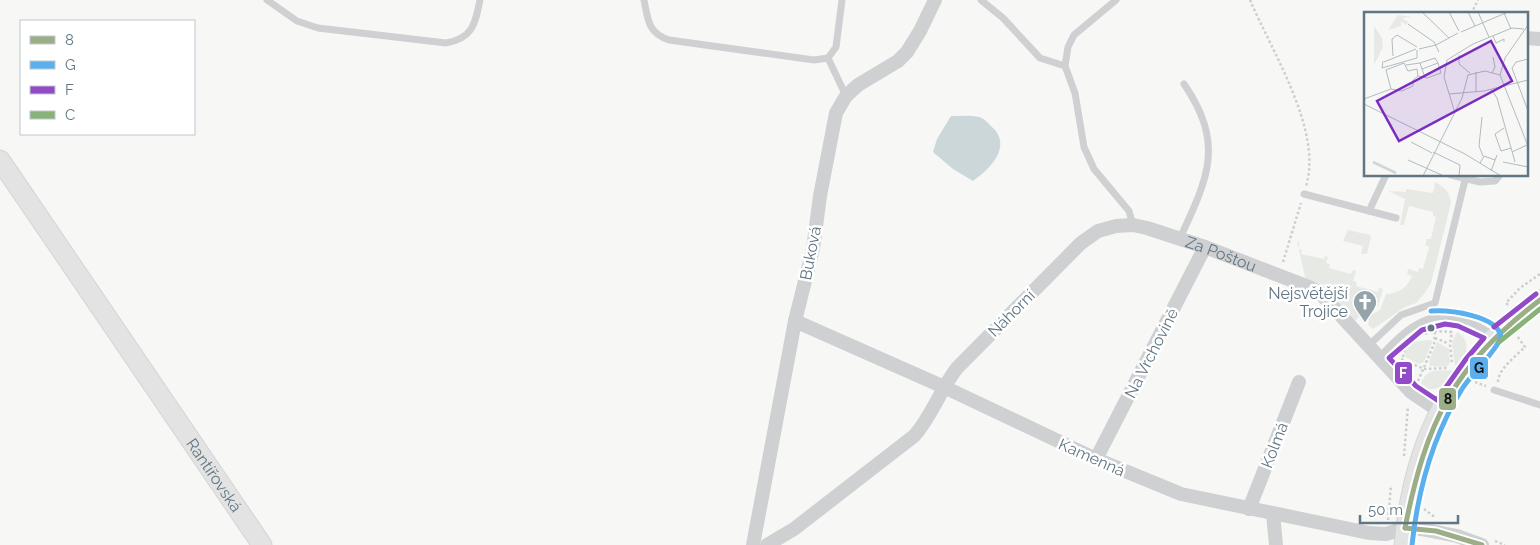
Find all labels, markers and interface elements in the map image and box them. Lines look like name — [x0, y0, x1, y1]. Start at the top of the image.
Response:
inset map — [1364, 12, 1528, 176]
legend — [20, 20, 195, 135]
text: 8 — [65, 31, 74, 49]
text: G — [65, 56, 76, 74]
text: F — [65, 81, 74, 99]
text: C — [65, 106, 75, 124]
street label: Buková — [796, 225, 825, 282]
street label: Za Poštou — [1183, 232, 1259, 276]
place label: Nejsvětější Trojice — [1268, 284, 1348, 321]
street label: Náhorní — [984, 286, 1039, 341]
church icon: Nejsvětější Trojice — [1352, 289, 1378, 323]
street label: Na Vrchovině — [1121, 305, 1182, 401]
unlabelled marker — [1426, 323, 1436, 333]
line badge: G — [1469, 356, 1489, 380]
text: G — [1474, 360, 1484, 376]
line badge: F — [1394, 361, 1413, 385]
text: F — [1399, 365, 1407, 381]
line badge: 8 — [1438, 387, 1457, 411]
text: 8 — [1444, 391, 1452, 407]
street label: Kolmá — [1257, 420, 1292, 471]
street label: Kamenná — [1056, 434, 1128, 480]
street label: Rantířovská — [182, 435, 246, 516]
scale bar — [1360, 492, 1458, 524]
text: 50 m — [1368, 501, 1403, 519]

